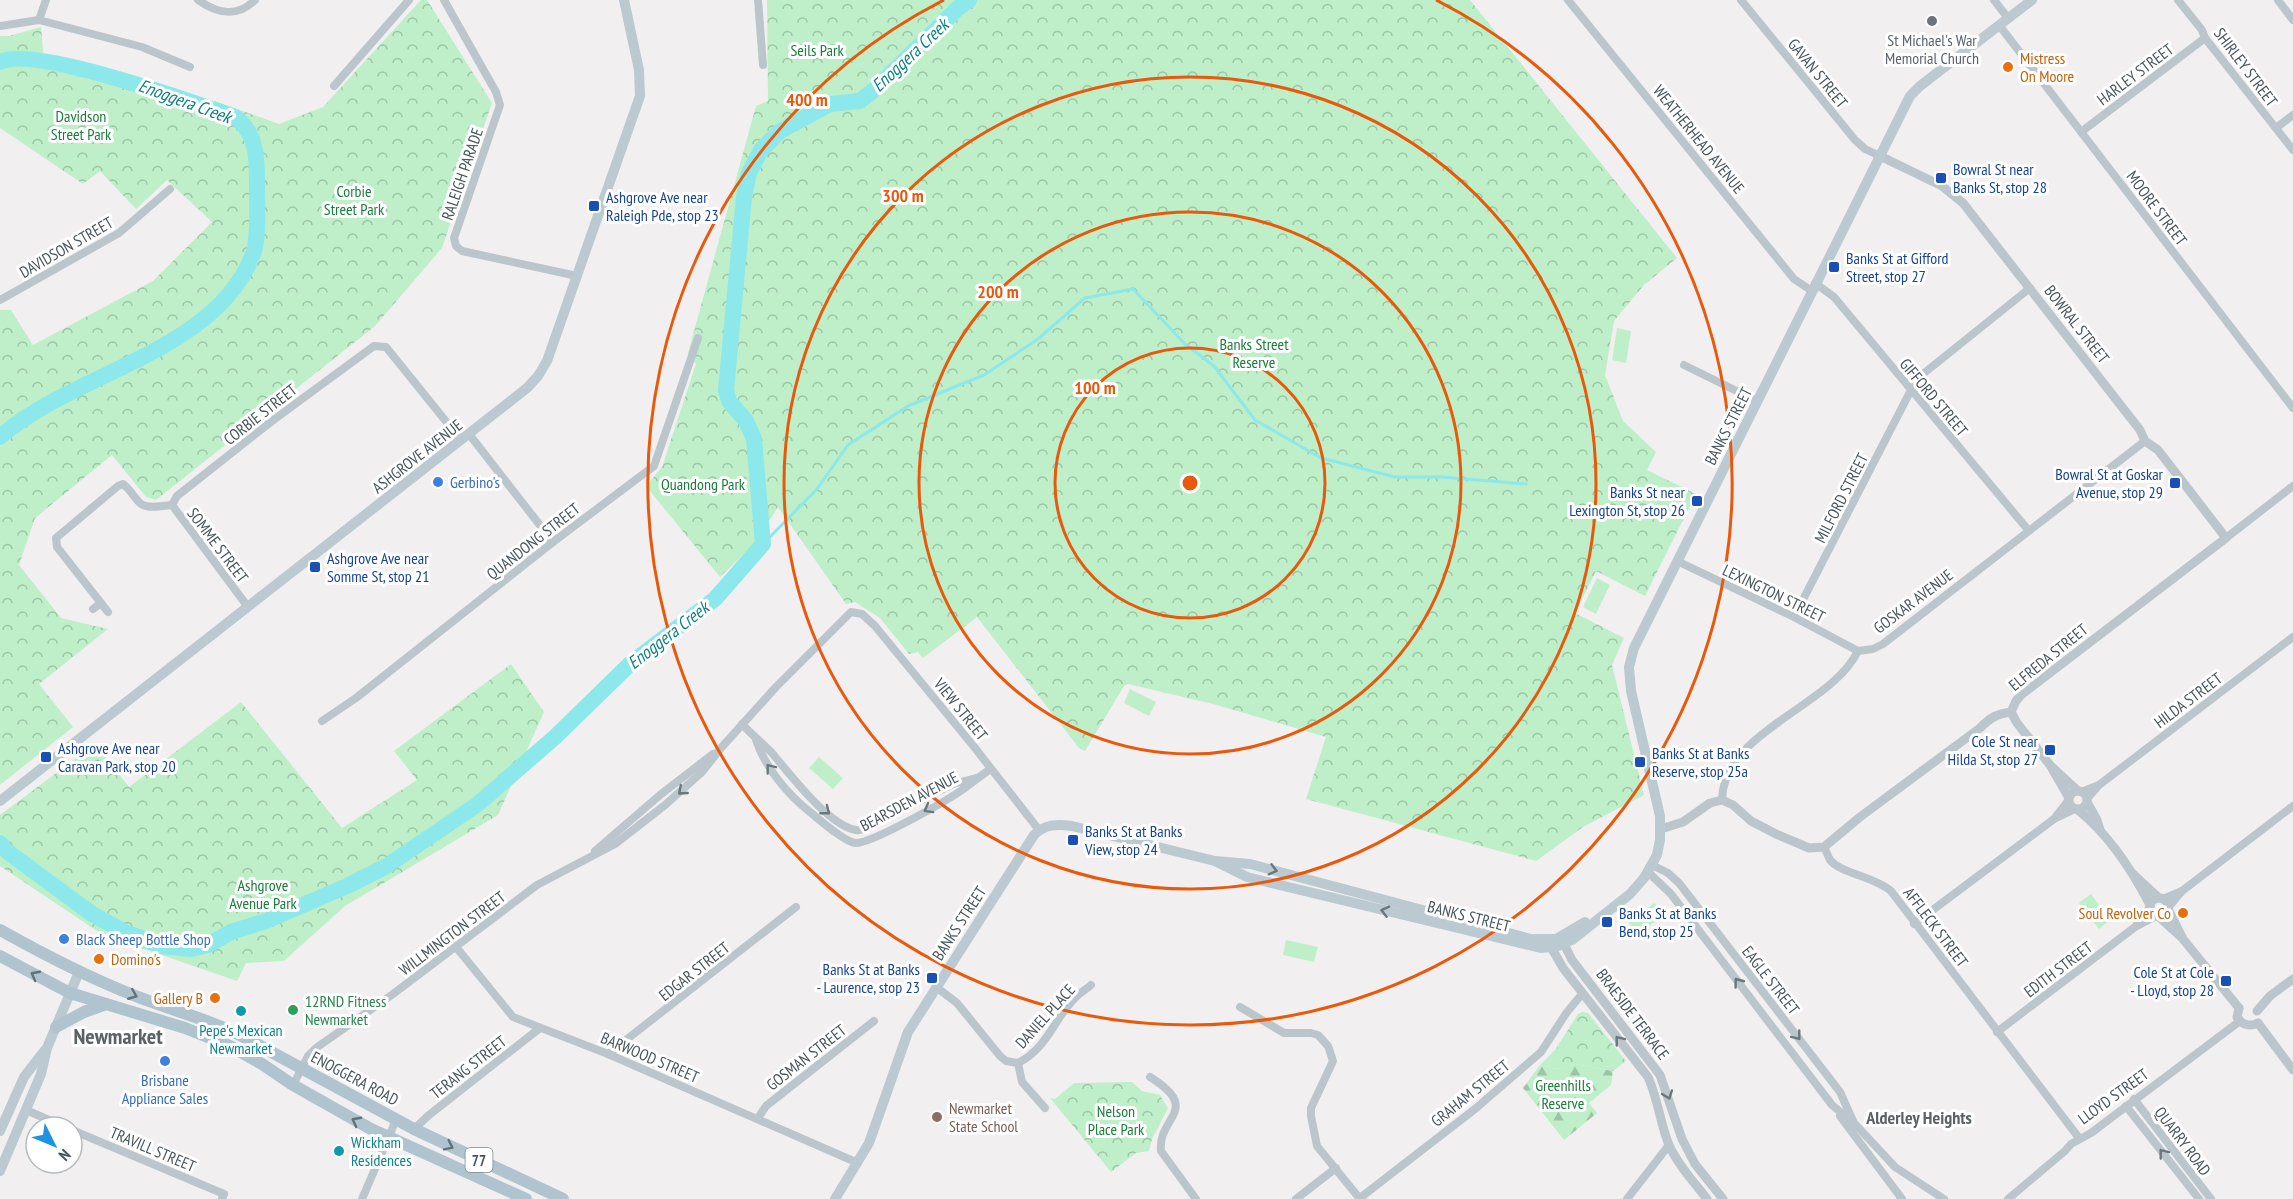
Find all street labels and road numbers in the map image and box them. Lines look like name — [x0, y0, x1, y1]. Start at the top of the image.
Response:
street label: SHIRLEY STREET — [2210, 24, 2282, 110]
street label: GAVAN STREET — [1784, 34, 1852, 112]
street label: HARLEY STREET — [2093, 39, 2177, 109]
street label: WEATHERHEAD AVENUE — [1649, 81, 1749, 197]
street label: RALEIGH PARADE — [437, 125, 487, 223]
street label: MOORE STREET — [2122, 167, 2192, 249]
street label: DAVIDSON STREET — [16, 212, 116, 282]
street label: BOWRAL STREET — [2040, 281, 2114, 367]
street label: GIFFORD STREET — [1896, 354, 1972, 440]
street label: CORBIE STREET — [219, 379, 301, 449]
street label: BANKS STREET — [1700, 384, 1756, 468]
street label: ASHGROVE AVENUE — [368, 415, 466, 497]
street label: MILFORD STREET — [1810, 450, 1872, 546]
street label: QUANDONG STREET — [482, 498, 584, 584]
street label: SOMME STREET — [183, 504, 253, 586]
street label: LEXINGTON STREET — [1719, 560, 1829, 626]
street label: GOSKAR AVENUE — [1869, 565, 1957, 637]
street label: ELFREDA STREET — [2005, 619, 2091, 695]
street label: HILDA STREET — [2150, 668, 2226, 732]
street label: VIEW STREET — [929, 673, 992, 744]
street label: BEARSDEN AVENUE — [856, 767, 962, 835]
street label: BANKS STREET — [928, 882, 990, 964]
street label: AFFLECK STREET — [1899, 883, 1973, 971]
street label: WILLMINGTON STREET — [395, 886, 509, 980]
street label: BANKS STREET — [1426, 896, 1512, 936]
street label: EDGAR STREET — [655, 937, 733, 1005]
street label: EDITH STREET — [2020, 937, 2096, 1001]
street label: EAGLE STREET — [1738, 942, 1804, 1018]
street label: BRAESIDE TERRACE — [1592, 965, 1674, 1063]
street label: DANIEL PLACE — [1011, 980, 1079, 1052]
street label: GOSMAN STREET — [762, 1020, 850, 1094]
street label: BARWOOD STREET — [598, 1027, 702, 1087]
street label: TERANG STREET — [426, 1031, 510, 1103]
street label: ENOGGERA ROAD — [308, 1047, 402, 1109]
street label: GRAHAM STREET — [1427, 1055, 1513, 1131]
street label: LLOYD STREET — [2074, 1064, 2152, 1128]
street label: QUARRY ROAD — [2151, 1102, 2215, 1180]
street label: TRAVILL STREET — [107, 1122, 199, 1176]
road number: 77 — [466, 1148, 492, 1172]

